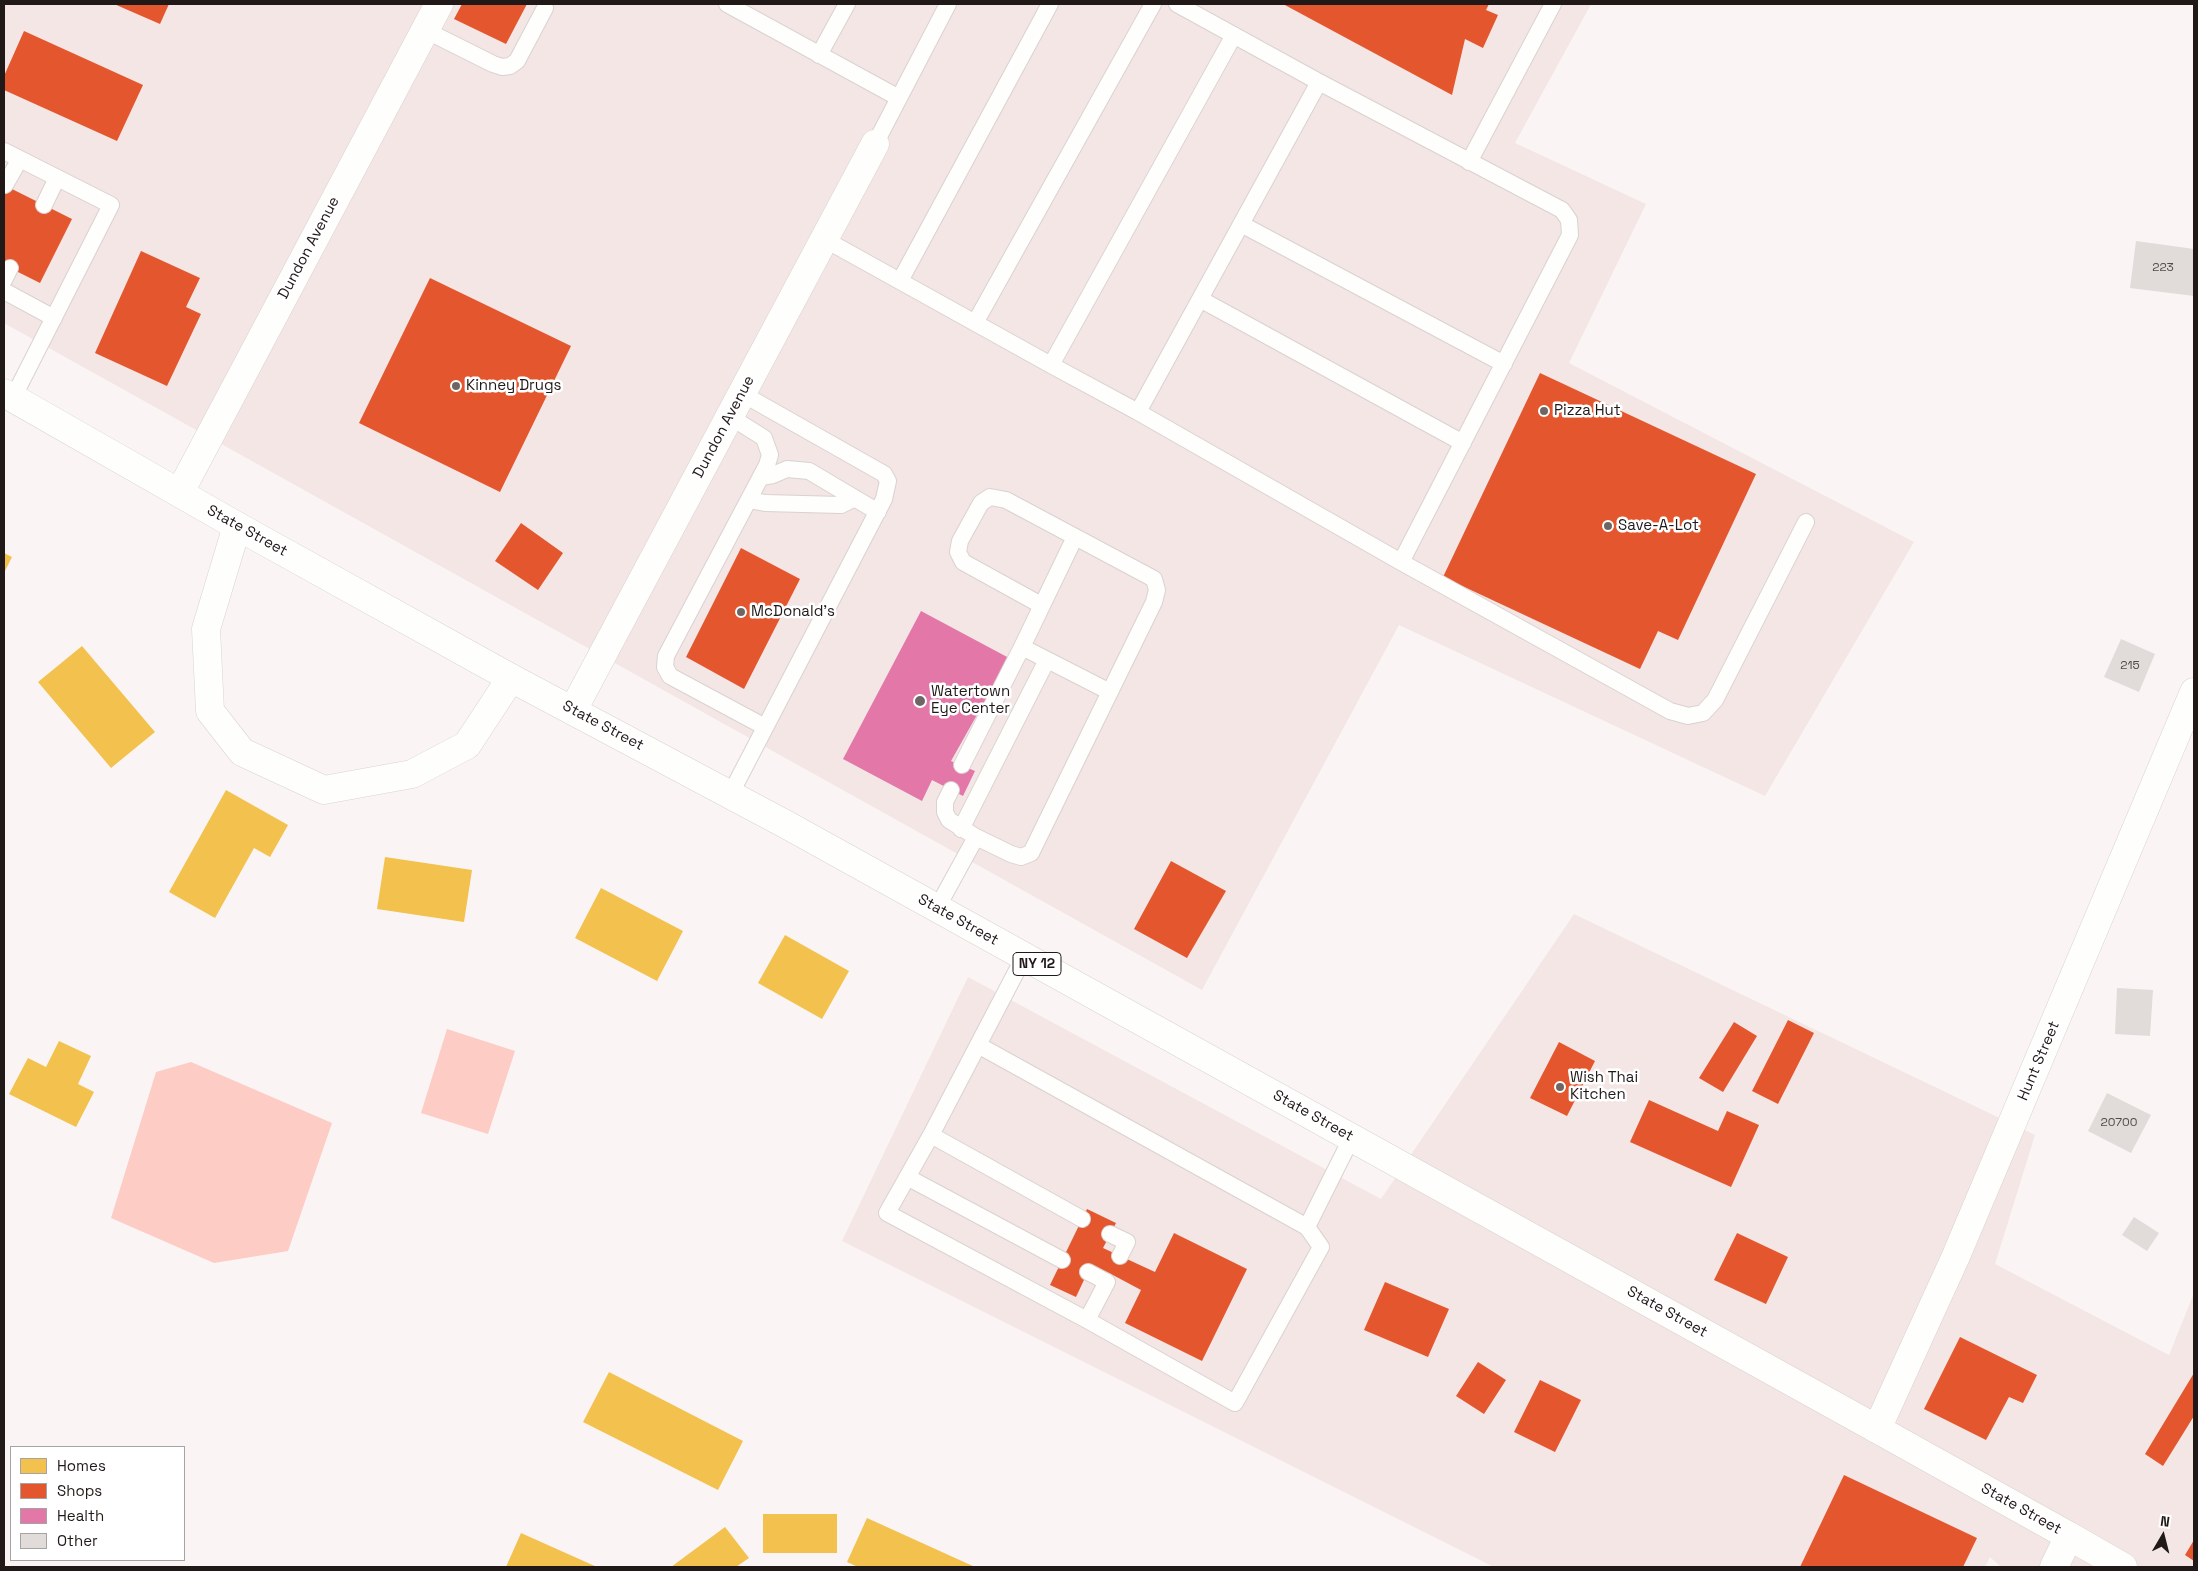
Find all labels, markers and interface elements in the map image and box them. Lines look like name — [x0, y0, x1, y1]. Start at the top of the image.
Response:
street label: Dundon Avenue — [274, 194, 344, 302]
house number: 223 — [2152, 261, 2174, 275]
street label: Dundon Avenue — [689, 373, 759, 481]
place label: Kinney Drugs — [466, 377, 561, 395]
marker: Kinney Drugs — [450, 380, 462, 392]
place label: Pizza Hut — [1554, 402, 1621, 420]
marker: Pizza Hut — [1538, 405, 1550, 417]
street label: State Street — [204, 501, 290, 561]
place label: Save-A-Lot — [1618, 517, 1699, 535]
marker: Save-A-Lot — [1602, 520, 1614, 532]
place label: McDonald's — [751, 603, 835, 621]
marker: McDonald's — [735, 606, 747, 618]
house number: 215 — [2120, 659, 2140, 673]
place label: Watertown Eye Center — [931, 683, 1010, 718]
marker: Watertown Eye Center — [913, 694, 927, 708]
street label: State Street — [559, 697, 647, 755]
street label: State Street — [915, 890, 1001, 950]
road number: NY 12 — [1013, 952, 1061, 976]
street label: Hunt Street — [2014, 1019, 2064, 1103]
place label: Wish Thai Kitchen — [1570, 1069, 1638, 1104]
marker: Wish Thai Kitchen — [1554, 1081, 1566, 1093]
street label: State Street — [1270, 1086, 1356, 1146]
house number: 20700 — [2101, 1116, 2137, 1130]
street label: State Street — [1624, 1282, 1710, 1342]
legend — [10, 1446, 185, 1561]
text: Homes — [57, 1456, 106, 1475]
street label: State Street — [1978, 1479, 2064, 1539]
text: Shops — [57, 1481, 102, 1500]
text: Health — [57, 1506, 104, 1525]
north arrow — [2138, 1511, 2188, 1561]
text: N — [2159, 1512, 2171, 1531]
text: Other — [57, 1531, 98, 1550]

